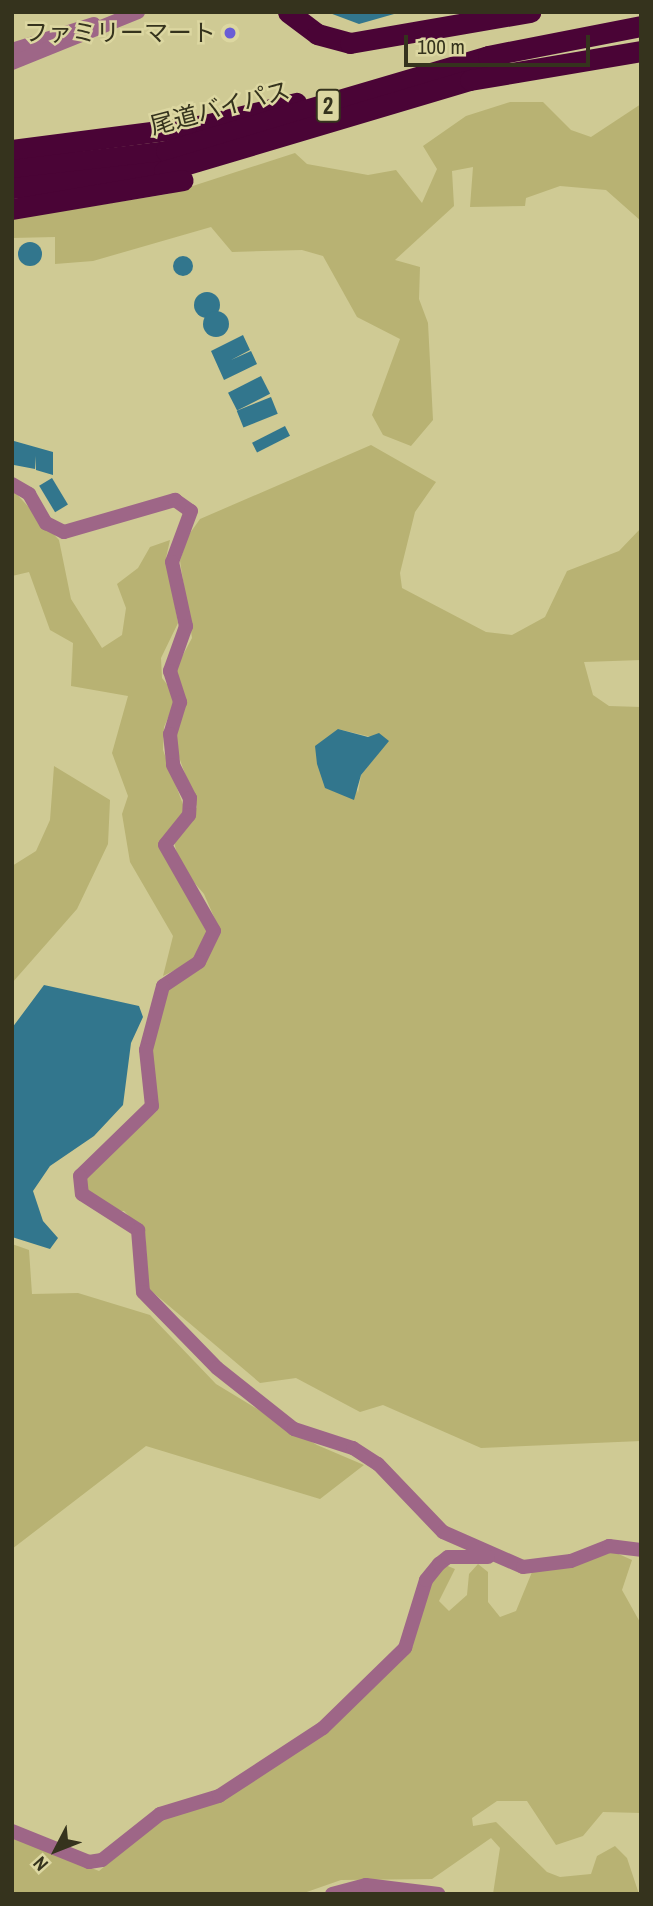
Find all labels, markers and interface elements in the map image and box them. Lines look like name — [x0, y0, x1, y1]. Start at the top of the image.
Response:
place label: ファミリーマート — [24, 19, 216, 47]
scale bar — [408, 21, 594, 65]
marker: ファミリーマート — [222, 25, 238, 41]
text: 100 m — [417, 32, 465, 61]
street label: 尾道バイパス — [147, 75, 293, 141]
road number: 2 — [316, 86, 340, 125]
north arrow — [21, 1815, 91, 1885]
text: N — [27, 1851, 54, 1877]

